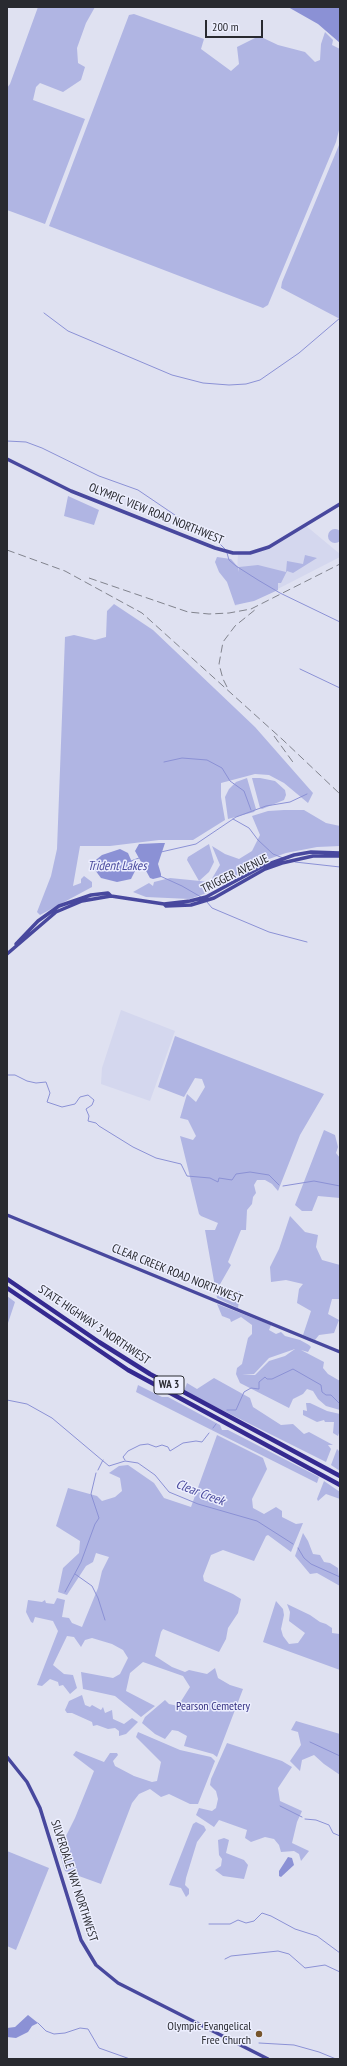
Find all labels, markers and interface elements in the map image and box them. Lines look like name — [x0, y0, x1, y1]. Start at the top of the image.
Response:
scale bar — [207, 12, 265, 38]
text: 200 m — [212, 19, 239, 34]
street label: OLYMPIC VIEW ROAD NORTHWEST — [87, 480, 225, 548]
street label: TRIGGER AVENUE — [199, 852, 271, 896]
water label: Trident Lakes — [87, 858, 147, 874]
street label: CLEAR CREEK ROAD NORTHWEST — [110, 1241, 244, 1307]
street label: STATE HIGHWAY 3 NORTHWEST — [35, 1282, 153, 1368]
road number: WA 3 — [154, 1376, 184, 1394]
water label: Clear Creek — [173, 1477, 227, 1509]
park label: Pearson Cemetery — [176, 1700, 250, 1714]
street label: SILVERDALE WAY NORTHWEST — [47, 1818, 101, 1944]
place label: Olympic Evangelical Free Church — [167, 2020, 251, 2048]
marker: Olympic Evangelical Free Church — [254, 2029, 264, 2039]

